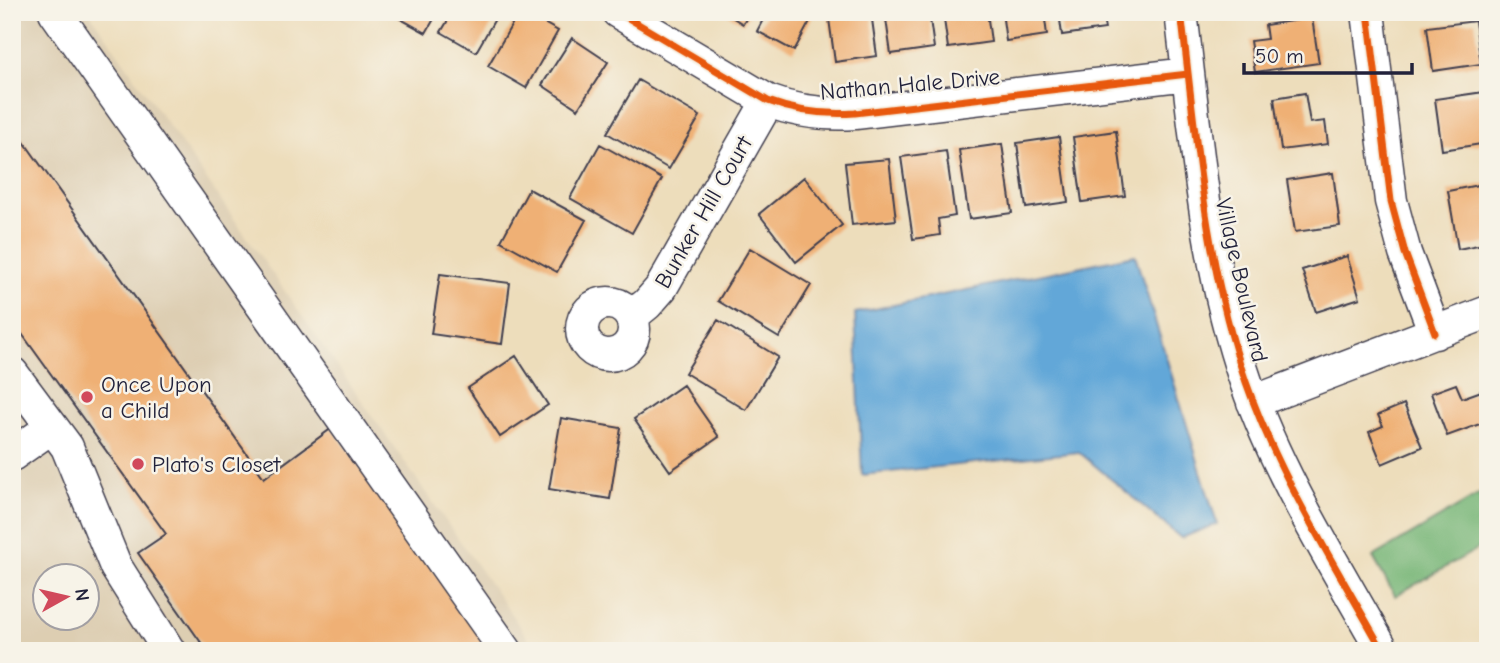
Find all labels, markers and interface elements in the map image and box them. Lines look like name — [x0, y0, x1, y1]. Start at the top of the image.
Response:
scale bar — [1244, 32, 1412, 76]
text: 50 m — [1255, 44, 1304, 68]
street label: Nathan Hale Drive — [819, 63, 1001, 106]
street label: Bunker Hill Court — [649, 130, 759, 293]
street label: Village Boulevard — [1210, 196, 1273, 365]
place label: Once Upon a Child — [101, 371, 212, 424]
marker: Once Upon a Child — [79, 389, 95, 405]
place label: Plato's Closet — [152, 451, 282, 478]
marker: Plato's Closet — [130, 456, 146, 472]
north arrow — [32, 562, 102, 632]
text: N — [70, 587, 94, 602]

